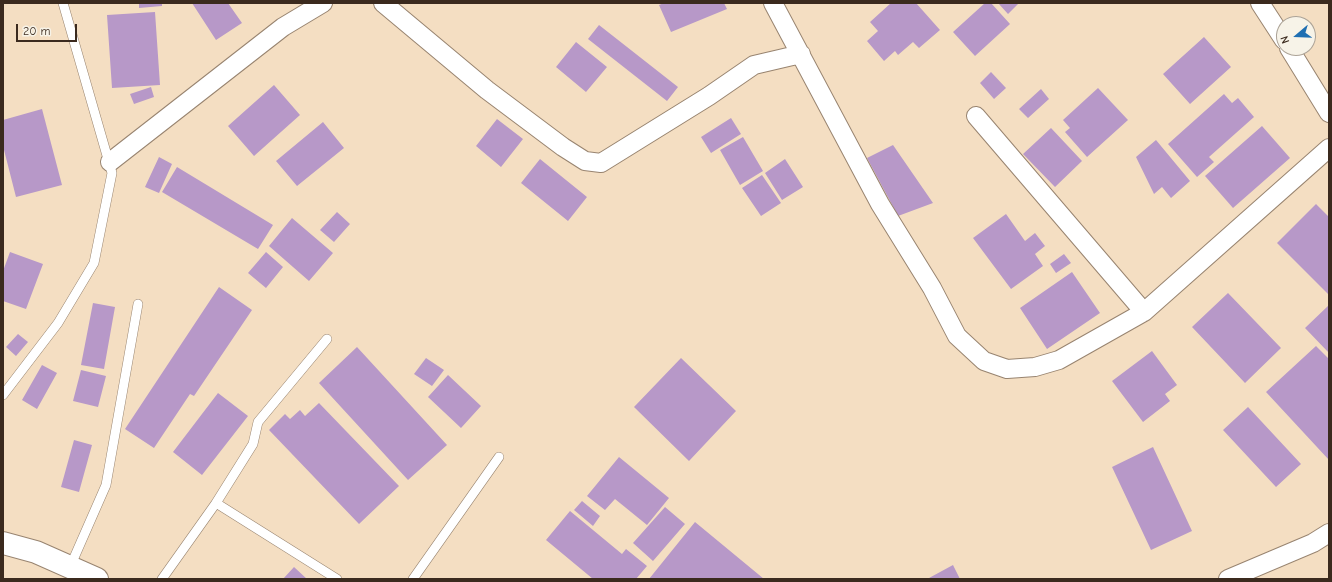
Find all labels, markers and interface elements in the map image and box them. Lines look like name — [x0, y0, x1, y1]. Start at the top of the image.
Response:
scale bar — [18, 16, 79, 42]
north arrow — [1276, 16, 1316, 56]
text: 20 m — [23, 24, 51, 38]
text: N — [1278, 34, 1292, 45]

